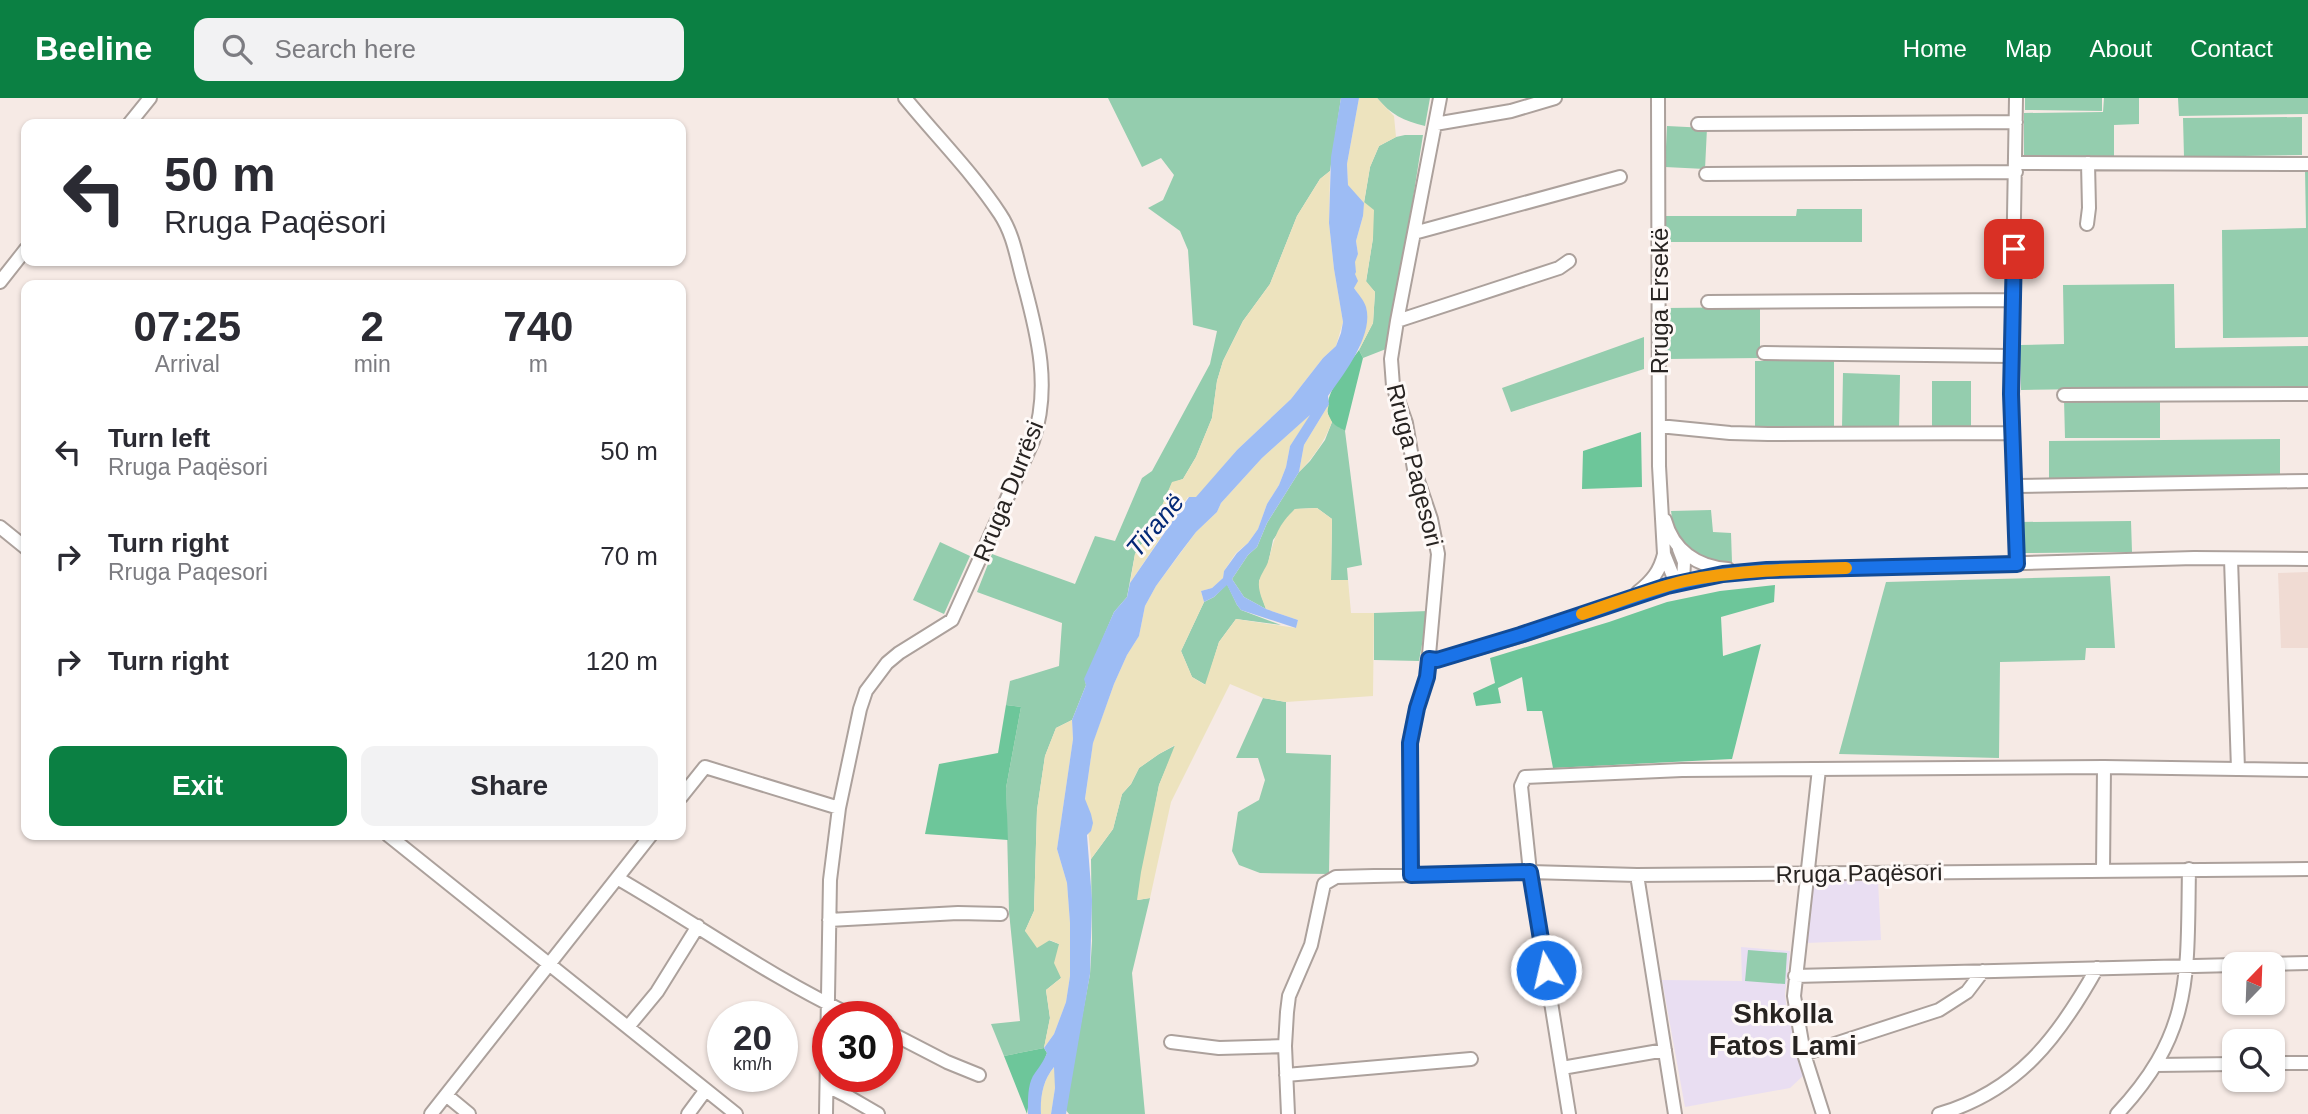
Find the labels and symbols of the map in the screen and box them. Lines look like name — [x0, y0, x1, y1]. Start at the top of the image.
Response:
pin — [1984, 219, 2044, 279]
street label: Rruga Ersekë — [1646, 228, 1673, 374]
street label: Rruga Paqesori — [1382, 381, 1448, 549]
street label: Rruga Durrësi — [968, 417, 1048, 565]
water label: Tiranë — [1120, 487, 1190, 563]
street label: Rruga Paqësori — [1775, 858, 1943, 888]
position arrow — [1509, 933, 1583, 1007]
north arrow — [2222, 952, 2286, 1015]
district label: Shkolla Fatos Lami — [1709, 998, 1857, 1061]
speed limit sign: 30 — [812, 1001, 903, 1092]

